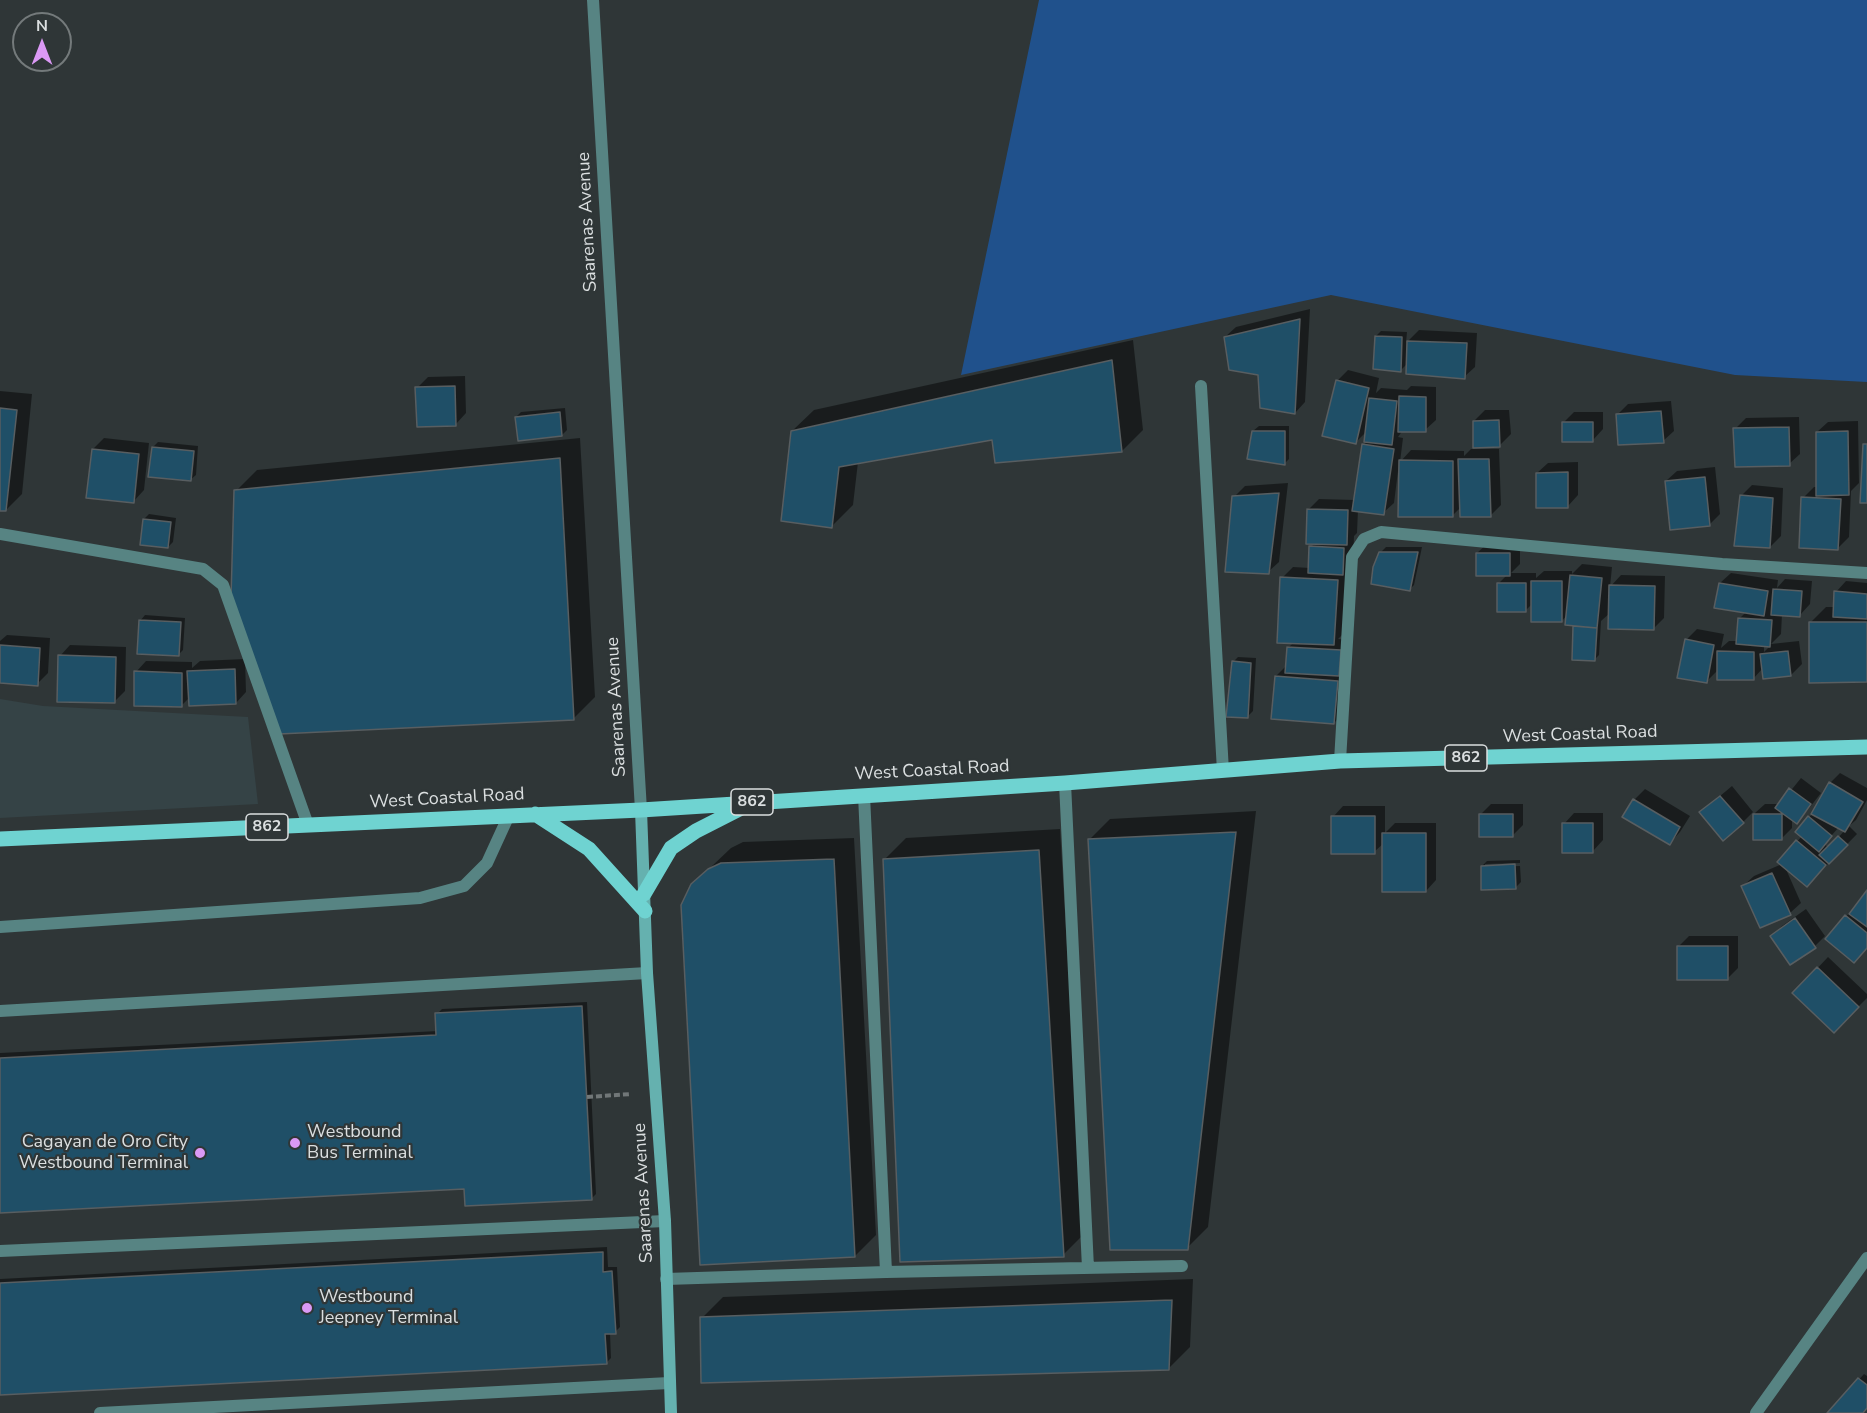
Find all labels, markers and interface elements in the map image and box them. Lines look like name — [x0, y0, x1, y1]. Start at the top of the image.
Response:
north arrow — [12, 12, 72, 72]
text: N — [36, 15, 48, 37]
street label: Saarenas Avenue — [574, 151, 602, 293]
street label: Saarenas Avenue — [603, 636, 631, 778]
street label: West Coastal Road — [1502, 722, 1658, 748]
road number: 862 — [1445, 745, 1487, 771]
street label: West Coastal Road — [854, 756, 1010, 786]
street label: West Coastal Road — [369, 784, 525, 814]
road number: 862 — [731, 789, 773, 815]
road number: 862 — [246, 814, 288, 840]
place label: Westbound Bus Terminal — [307, 1122, 413, 1164]
street label: Saarenas Avenue — [630, 1122, 658, 1264]
place label: Cagayan de Oro City Westbound Terminal — [19, 1132, 188, 1174]
marker: Westbound Bus Terminal — [288, 1136, 302, 1150]
marker: Cagayan de Oro City Westbound Terminal — [193, 1146, 207, 1160]
place label: Westbound Jeepney Terminal — [319, 1287, 458, 1330]
marker: Westbound Jeepney Terminal — [300, 1301, 314, 1315]

